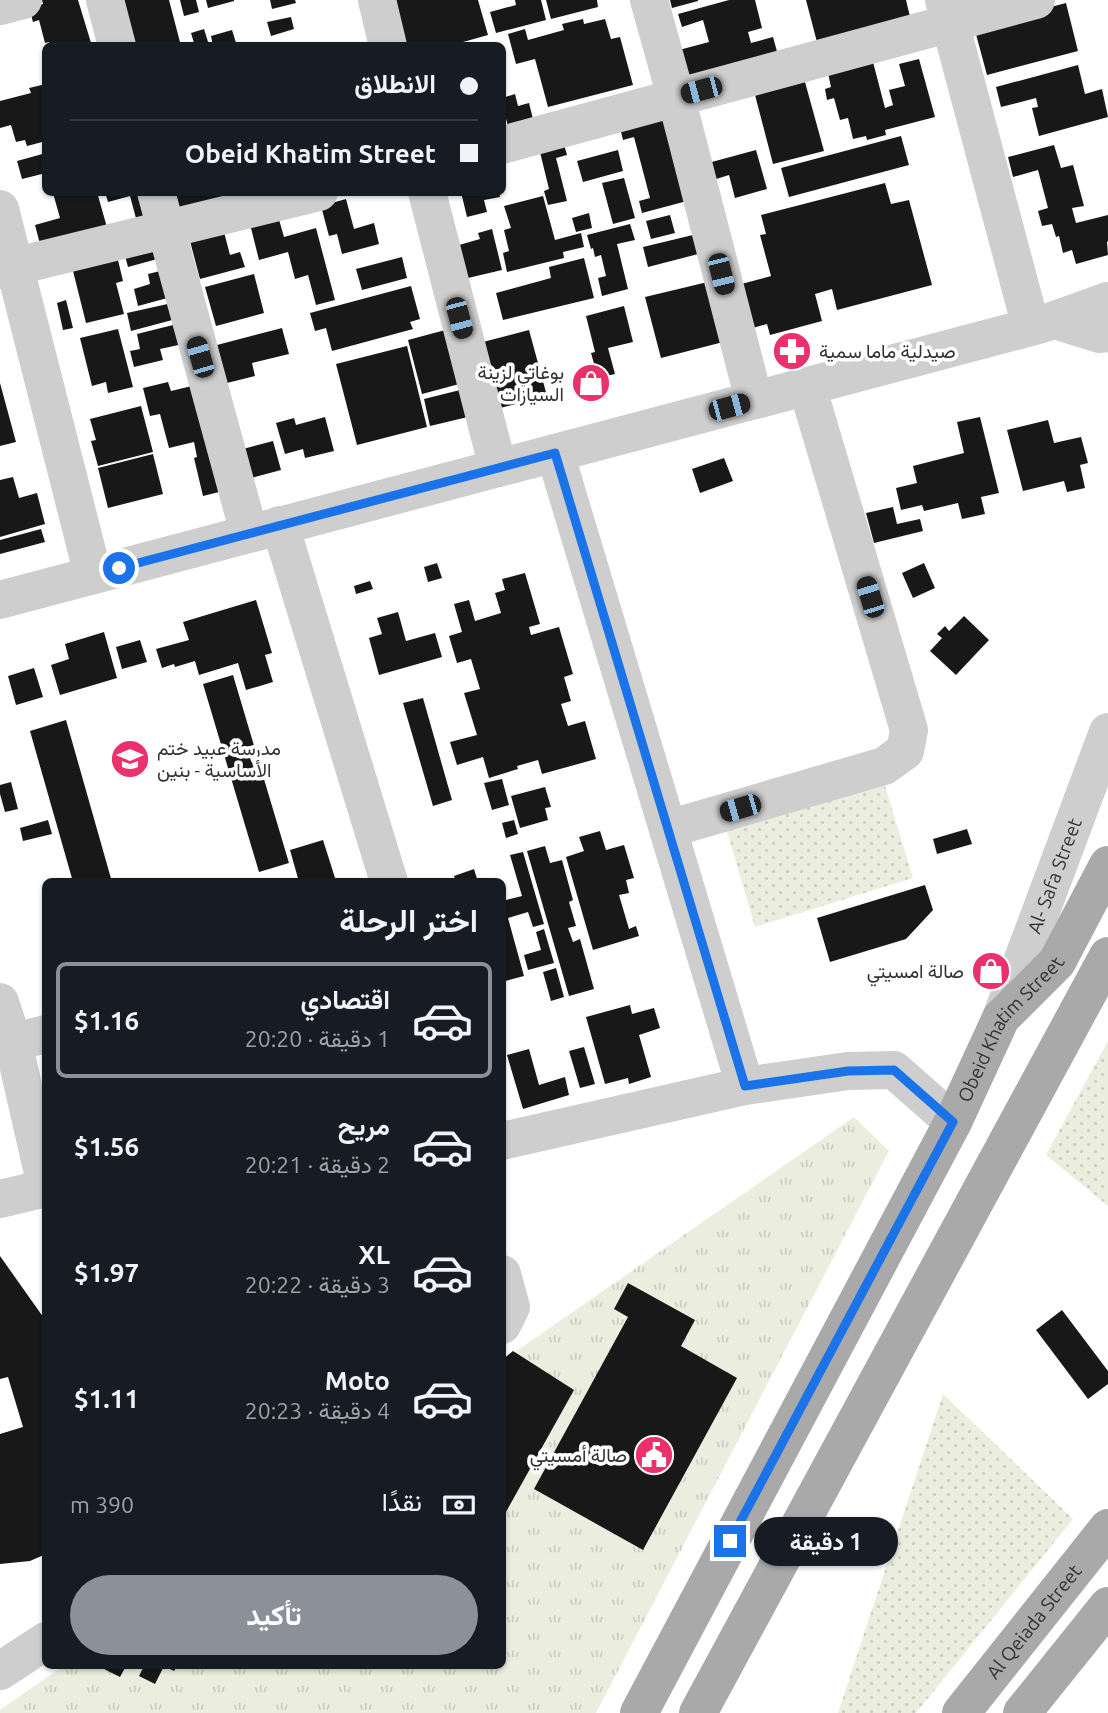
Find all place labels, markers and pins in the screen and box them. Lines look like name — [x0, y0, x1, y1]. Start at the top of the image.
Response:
pharmacy icon: صيدلية ماما سمية — [771, 330, 813, 372]
place label: صيدلية ماما سمية — [819, 340, 956, 363]
place label: بوغاتي لزينة السيارات — [478, 361, 564, 406]
shop icon: بوغاتي لزينة السيارات — [570, 362, 612, 404]
place label: مدرسة عبيد ختم الأساسية - بنين — [157, 737, 281, 782]
school or university icon: مدرسة عبيد ختم الأساسية - بنين — [109, 738, 151, 780]
shop icon: صالة امسيتي — [970, 950, 1012, 992]
place label: صالة امسيتي — [867, 960, 964, 987]
public building icon: صالة أمسيتي — [633, 1434, 675, 1476]
place label: صالة أمسيتي — [530, 1444, 627, 1471]

